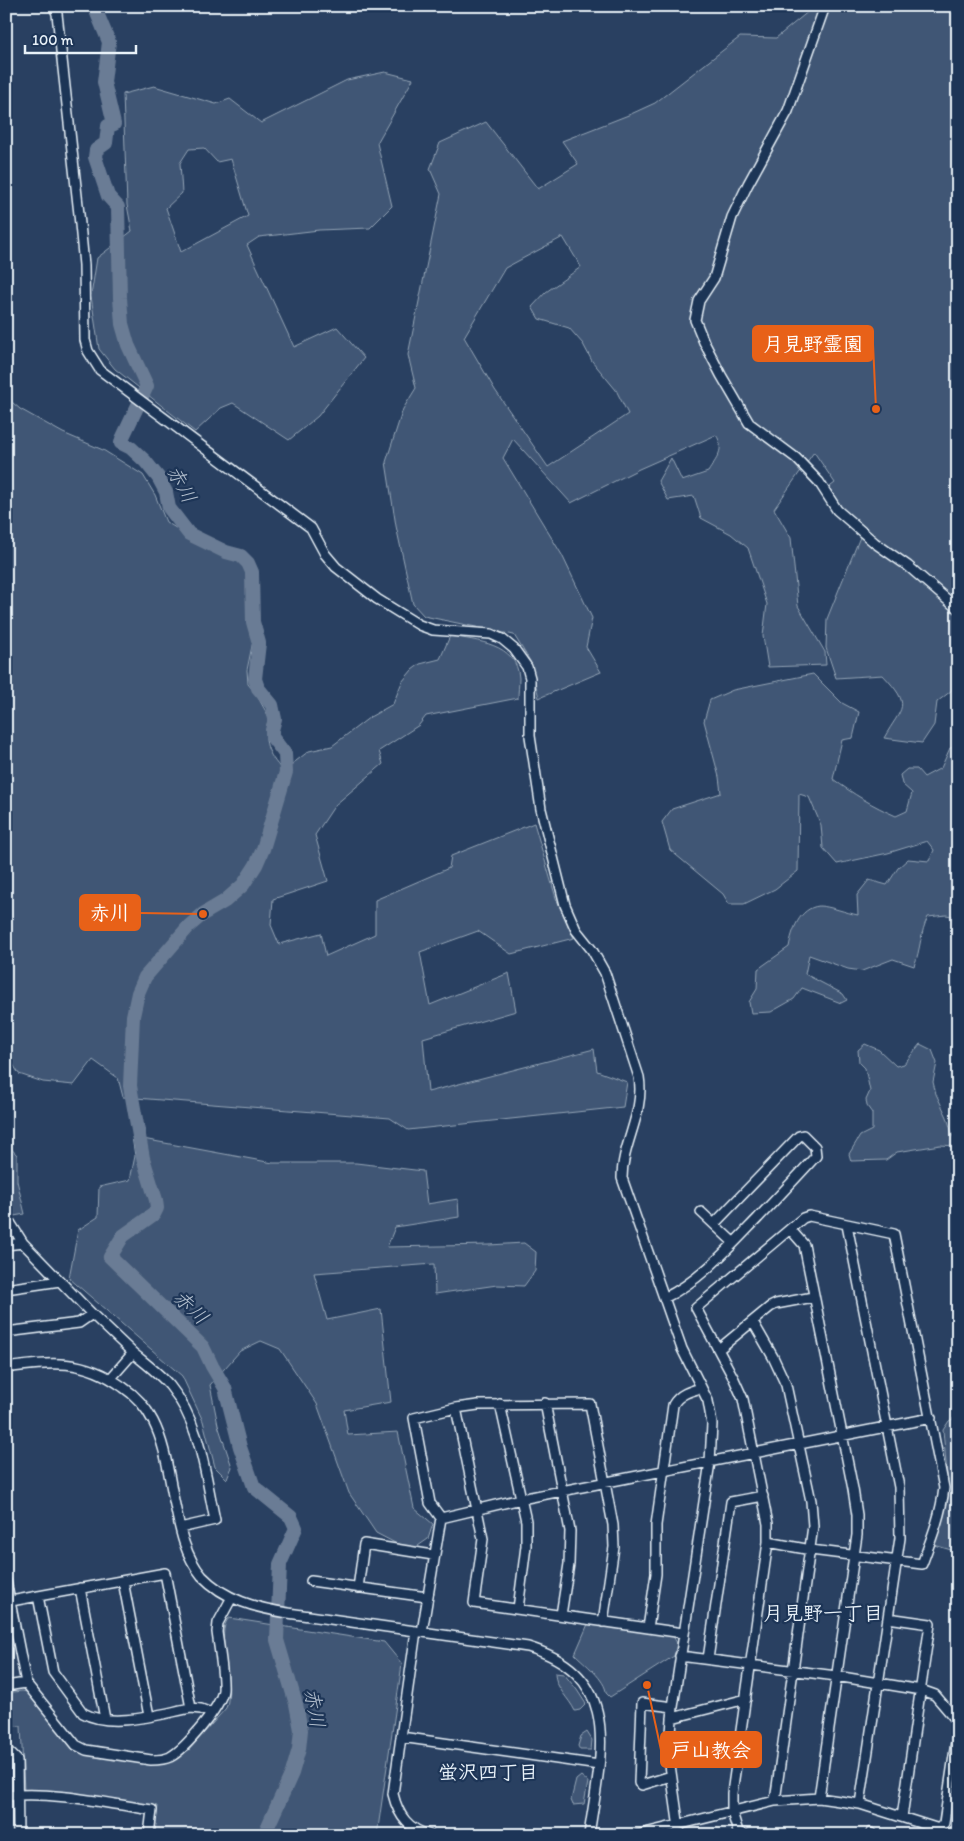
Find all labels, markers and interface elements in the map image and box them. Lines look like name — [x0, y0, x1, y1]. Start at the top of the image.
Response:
scale bar — [25, 22, 136, 54]
text: 100 m — [32, 31, 74, 49]
callout: 月見野霊園 — [753, 326, 873, 361]
text: 月見野霊園 — [763, 332, 863, 356]
water label: 赤川 — [162, 461, 202, 507]
callout: 赤川 — [80, 895, 140, 930]
text: 赤川 — [90, 901, 130, 925]
water label: 赤川 — [168, 1284, 214, 1330]
district label: 月見野一丁目 — [763, 1601, 883, 1625]
water label: 赤川 — [300, 1686, 330, 1730]
callout: 戸山教会 — [661, 1732, 761, 1767]
text: 戸山教会 — [671, 1738, 751, 1762]
district label: 蛍沢四丁目 — [438, 1760, 538, 1784]

